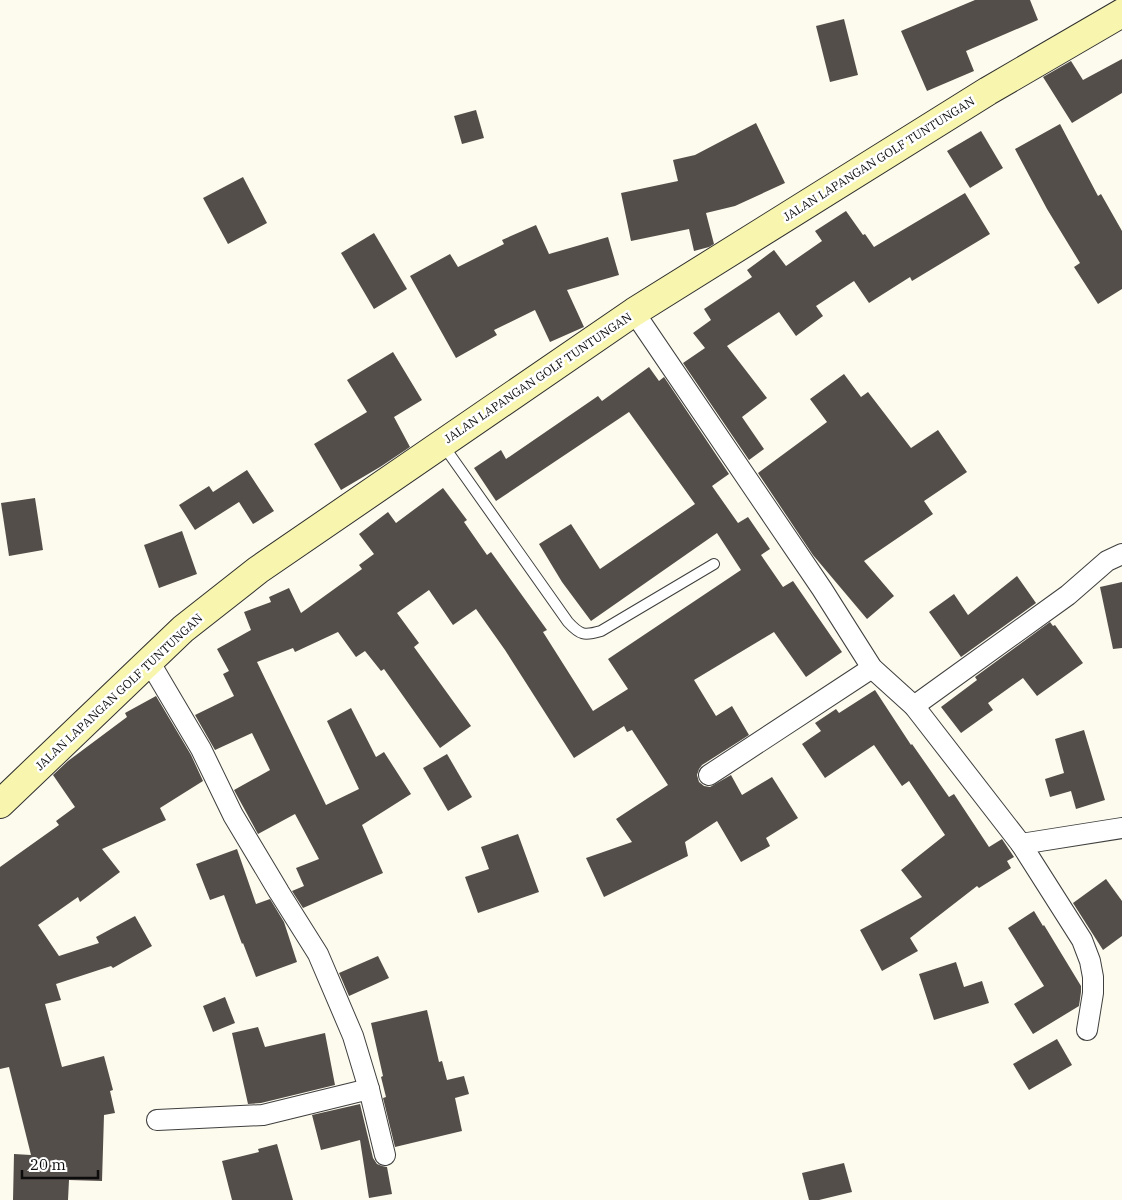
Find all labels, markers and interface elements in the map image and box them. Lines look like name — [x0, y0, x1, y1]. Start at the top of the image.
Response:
street label: JALAN LAPANGAN GOLF TUNTUNGAN — [780, 93, 977, 224]
street label: JALAN LAPANGAN GOLF TUNTUNGAN — [441, 309, 634, 446]
street label: JALAN LAPANGAN GOLF TUNTUNGAN — [32, 610, 205, 773]
scale bar — [22, 1148, 99, 1180]
text: 20 m — [30, 1155, 66, 1174]

